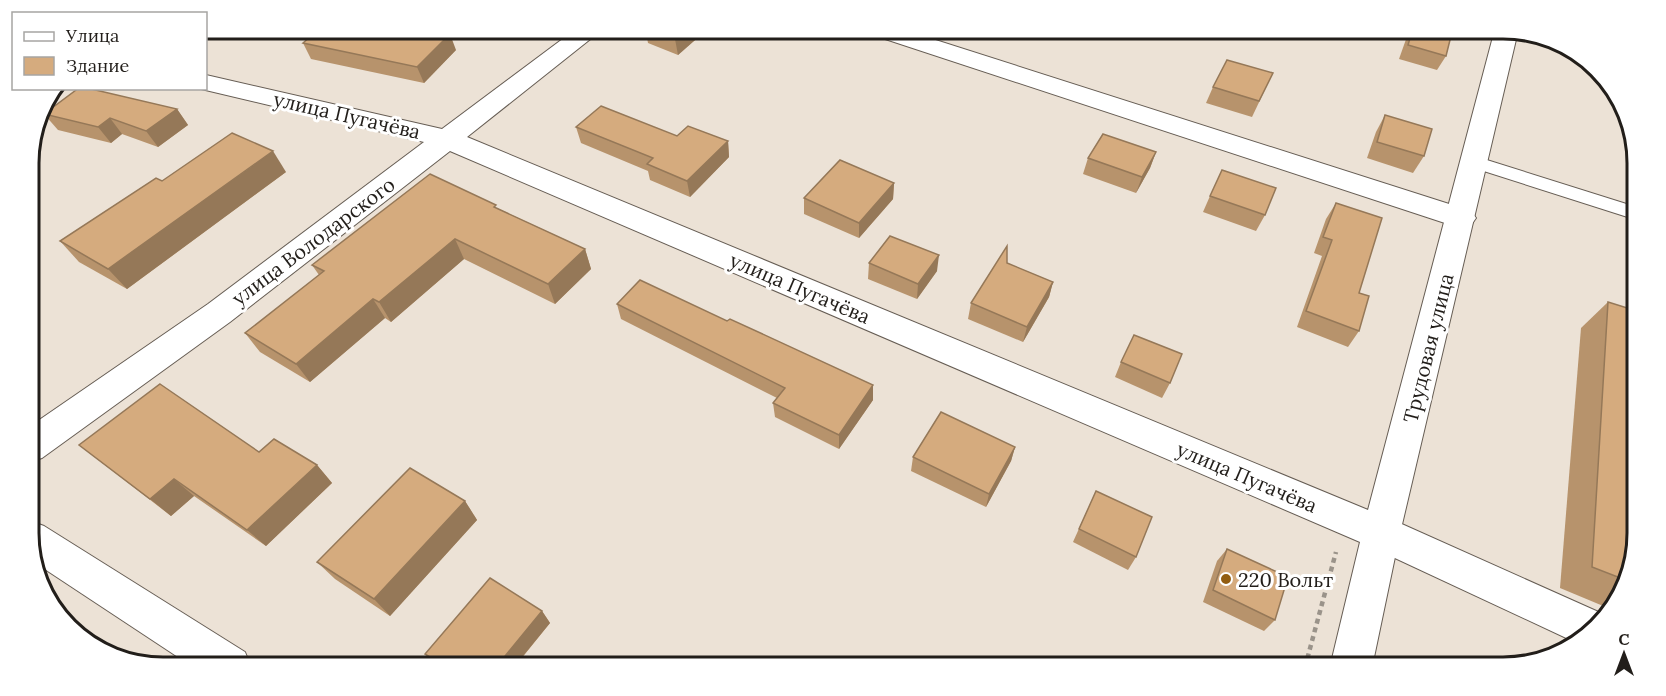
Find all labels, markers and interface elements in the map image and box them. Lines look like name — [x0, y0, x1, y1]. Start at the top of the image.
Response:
legend — [12, 12, 207, 90]
text: Улица — [65, 24, 119, 47]
text: Здание — [66, 54, 129, 77]
street label: улица Пугачёва — [271, 86, 423, 144]
street label: улица Володарского — [226, 171, 400, 311]
street label: улица Пугачёва — [726, 247, 874, 329]
street label: Трудовая улица — [1397, 271, 1459, 425]
street label: улица Пугачёва — [1173, 436, 1321, 518]
place label: 220 Вольт — [1238, 567, 1333, 592]
marker: 220 Вольт — [1219, 572, 1233, 586]
north arrow — [1594, 624, 1654, 684]
text: С — [1618, 629, 1630, 649]

